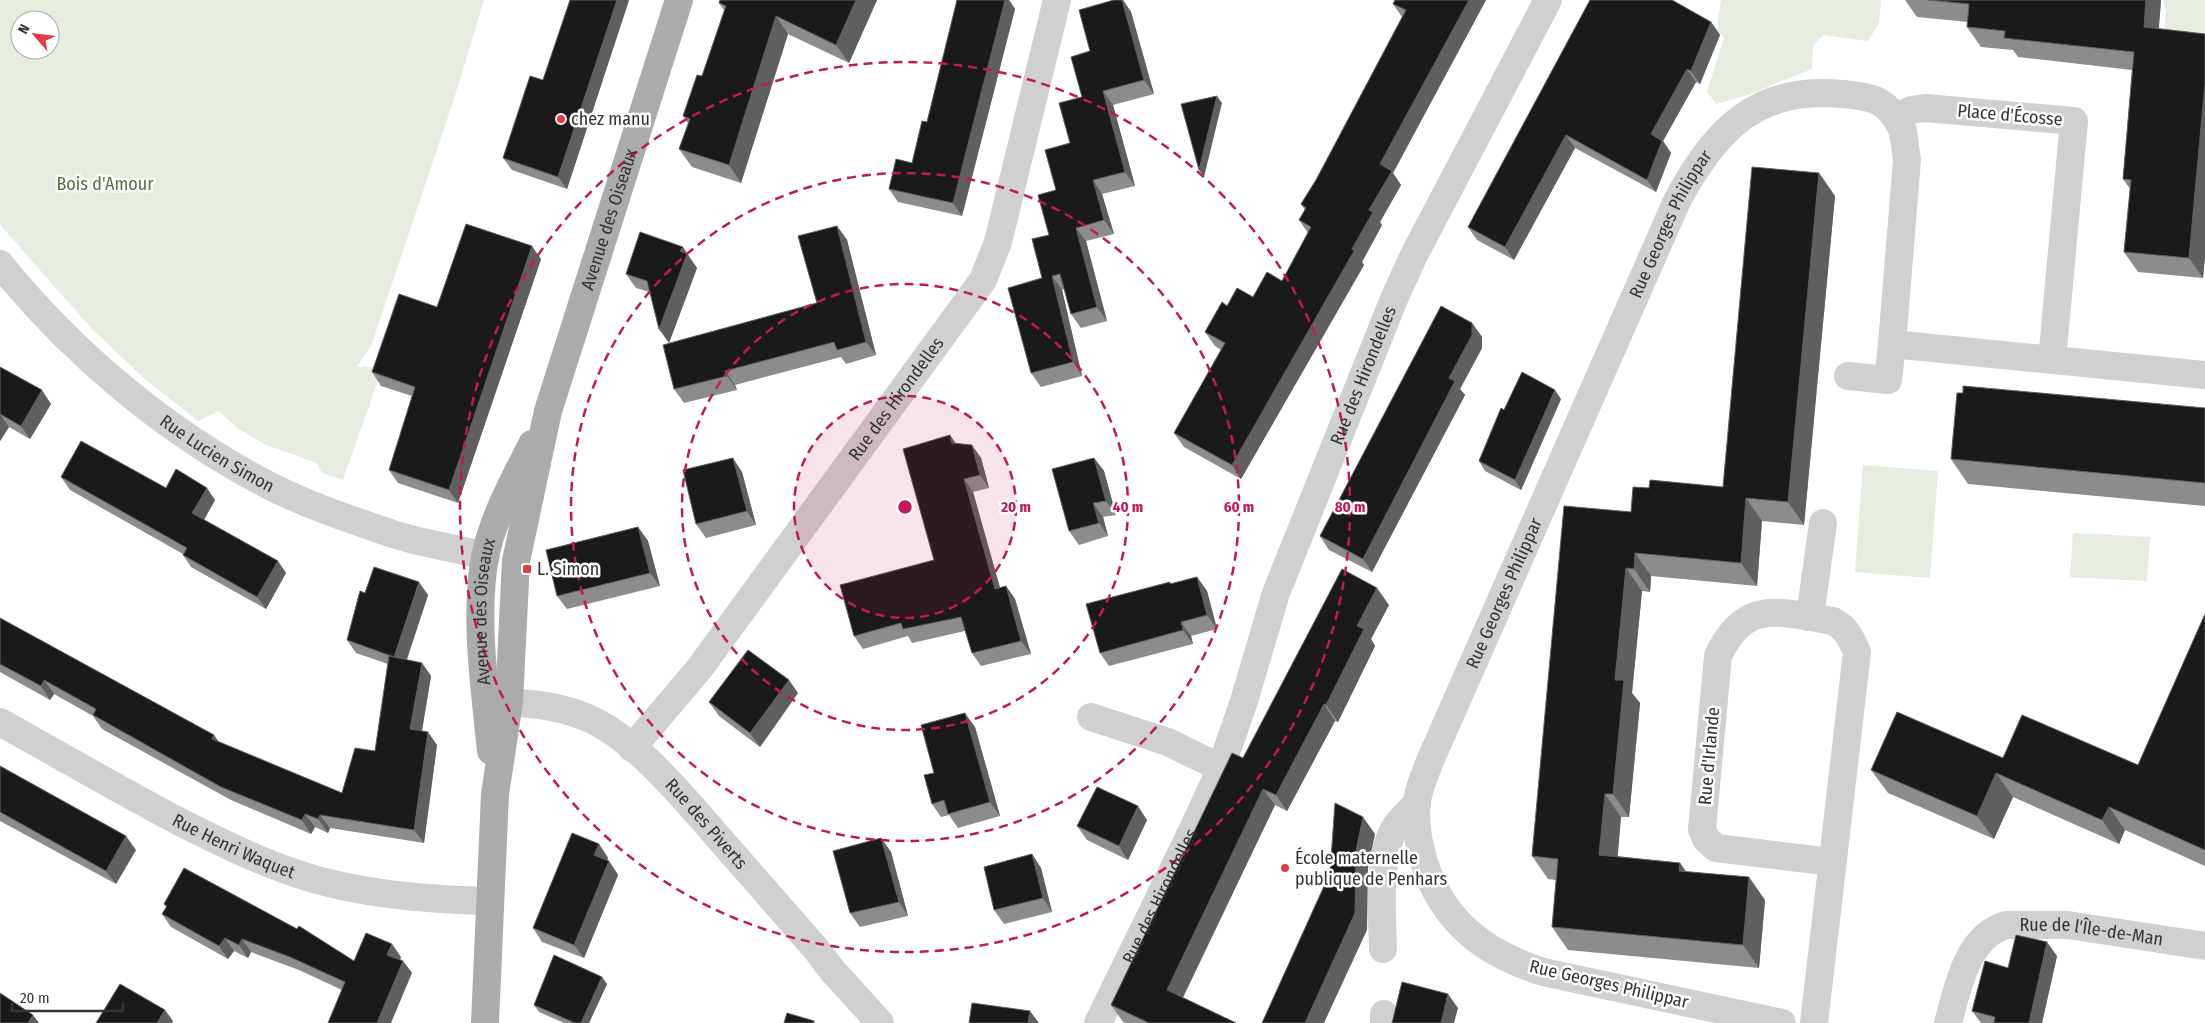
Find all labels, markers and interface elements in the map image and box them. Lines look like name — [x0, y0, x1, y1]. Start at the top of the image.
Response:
north arrow — [10, 10, 60, 60]
text: N — [14, 21, 33, 37]
street label: Place d'Écosse — [1956, 98, 2064, 131]
place label: chez manu — [571, 108, 650, 130]
marker: chez manu — [555, 113, 567, 125]
street label: Rue Georges Philippar — [1625, 145, 1717, 302]
street label: Avenue des Oiseaux — [576, 146, 642, 293]
park label: Bois d'Amour — [57, 173, 154, 195]
street label: Rue des Hirondelles — [1326, 303, 1401, 448]
street label: Rue des Hirondelles — [844, 333, 949, 465]
street label: Rue Lucien Simon — [156, 410, 278, 497]
centre of rings — [896, 498, 914, 516]
text: 20 m — [1000, 498, 1031, 516]
text: 40 m — [1113, 498, 1143, 516]
text: 60 m — [1224, 498, 1254, 516]
text: 80 m — [1335, 498, 1365, 516]
street label: Rue Georges Philippar — [1461, 514, 1547, 672]
street label: Avenue des Oiseaux — [469, 536, 500, 686]
place label: L. Simon — [537, 558, 599, 580]
marker: L. Simon — [521, 563, 533, 575]
street label: Rue d'Irlande — [1694, 706, 1724, 806]
street label: Rue des Piverts — [661, 774, 752, 874]
street label: Rue Henri Waquet — [169, 809, 298, 883]
street label: Rue des Hirondelles — [1118, 825, 1202, 968]
place label: École maternelle publique de Penhars — [1295, 846, 1447, 890]
marker: École maternelle publique de Penhars — [1279, 862, 1291, 874]
street label: Rue de l'Île-de-Man — [2019, 914, 2165, 950]
street label: Rue Georges Philippar — [1527, 955, 1691, 1013]
scale bar — [12, 980, 124, 1012]
text: 20 m — [20, 989, 50, 1007]

